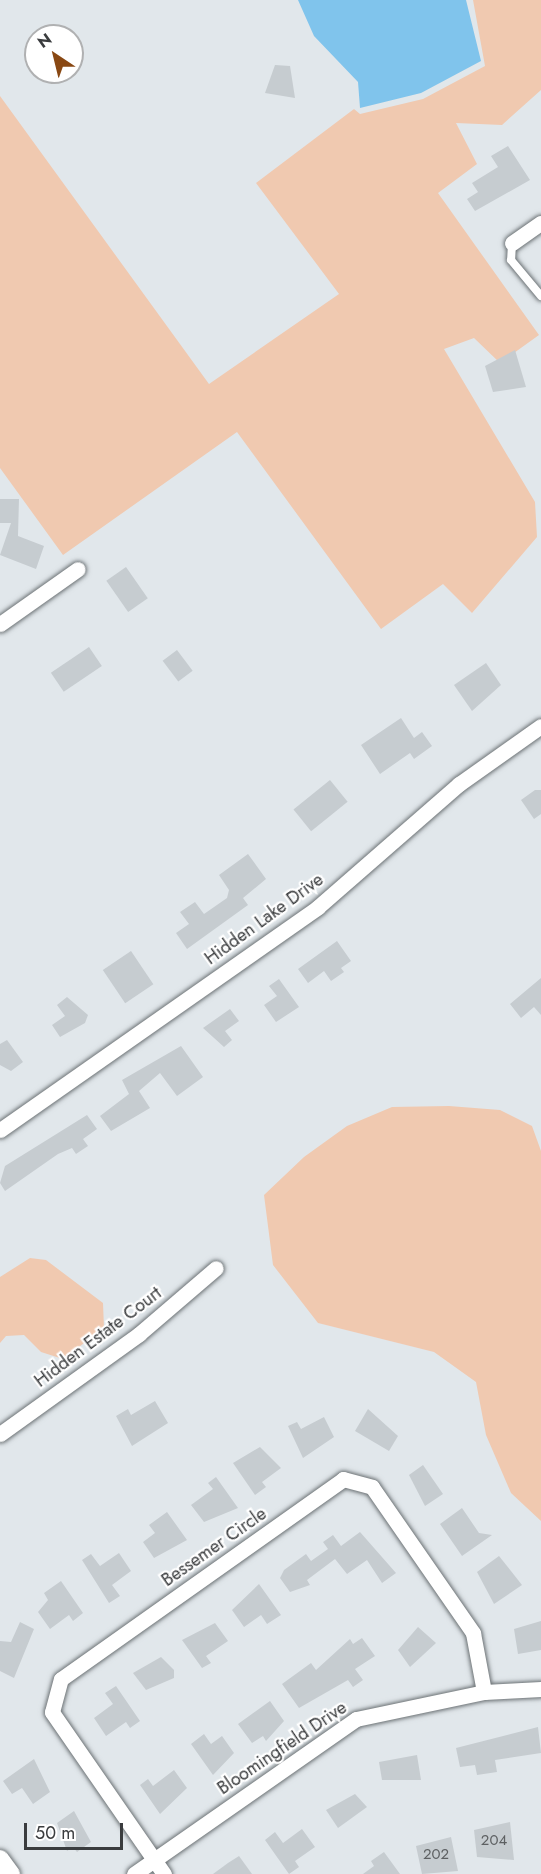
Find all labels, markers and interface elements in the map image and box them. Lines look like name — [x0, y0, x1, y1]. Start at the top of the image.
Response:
north arrow — [24, 24, 84, 84]
text: N — [33, 27, 56, 54]
street label: Hidden Lake Drive — [201, 869, 327, 969]
street label: Hidden Estate Court — [30, 1282, 166, 1392]
street label: Bessemer Circle — [157, 1503, 271, 1591]
street label: Bloomingfield Drive — [213, 1697, 351, 1799]
scale bar — [27, 1811, 126, 1849]
text: 50 m — [35, 1820, 75, 1846]
house number: 204 — [481, 1832, 507, 1850]
house number: 202 — [423, 1846, 449, 1864]

